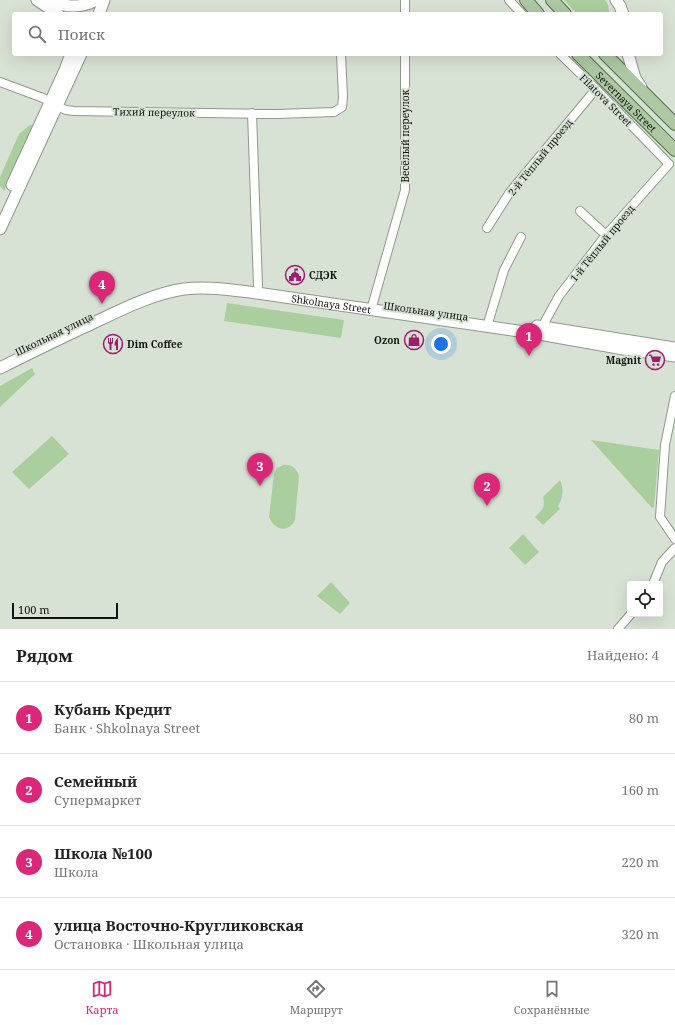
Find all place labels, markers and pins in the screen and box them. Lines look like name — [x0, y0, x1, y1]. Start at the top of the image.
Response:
public building icon: СДЭК — [284, 264, 306, 286]
place label: СДЭК — [309, 268, 338, 282]
pin: 4 — [89, 271, 115, 304]
pin: 1 — [516, 323, 542, 356]
shop icon: Ozon — [403, 329, 425, 351]
restaurant icon: Dim Coffee — [102, 333, 124, 355]
place label: Ozon — [374, 333, 400, 347]
place label: Dim Coffee — [127, 337, 183, 351]
supermarket icon: Magnit — [644, 349, 666, 371]
place label: Magnit — [606, 353, 641, 367]
pin: 3 — [247, 453, 273, 486]
pin: 2 — [474, 473, 500, 506]

